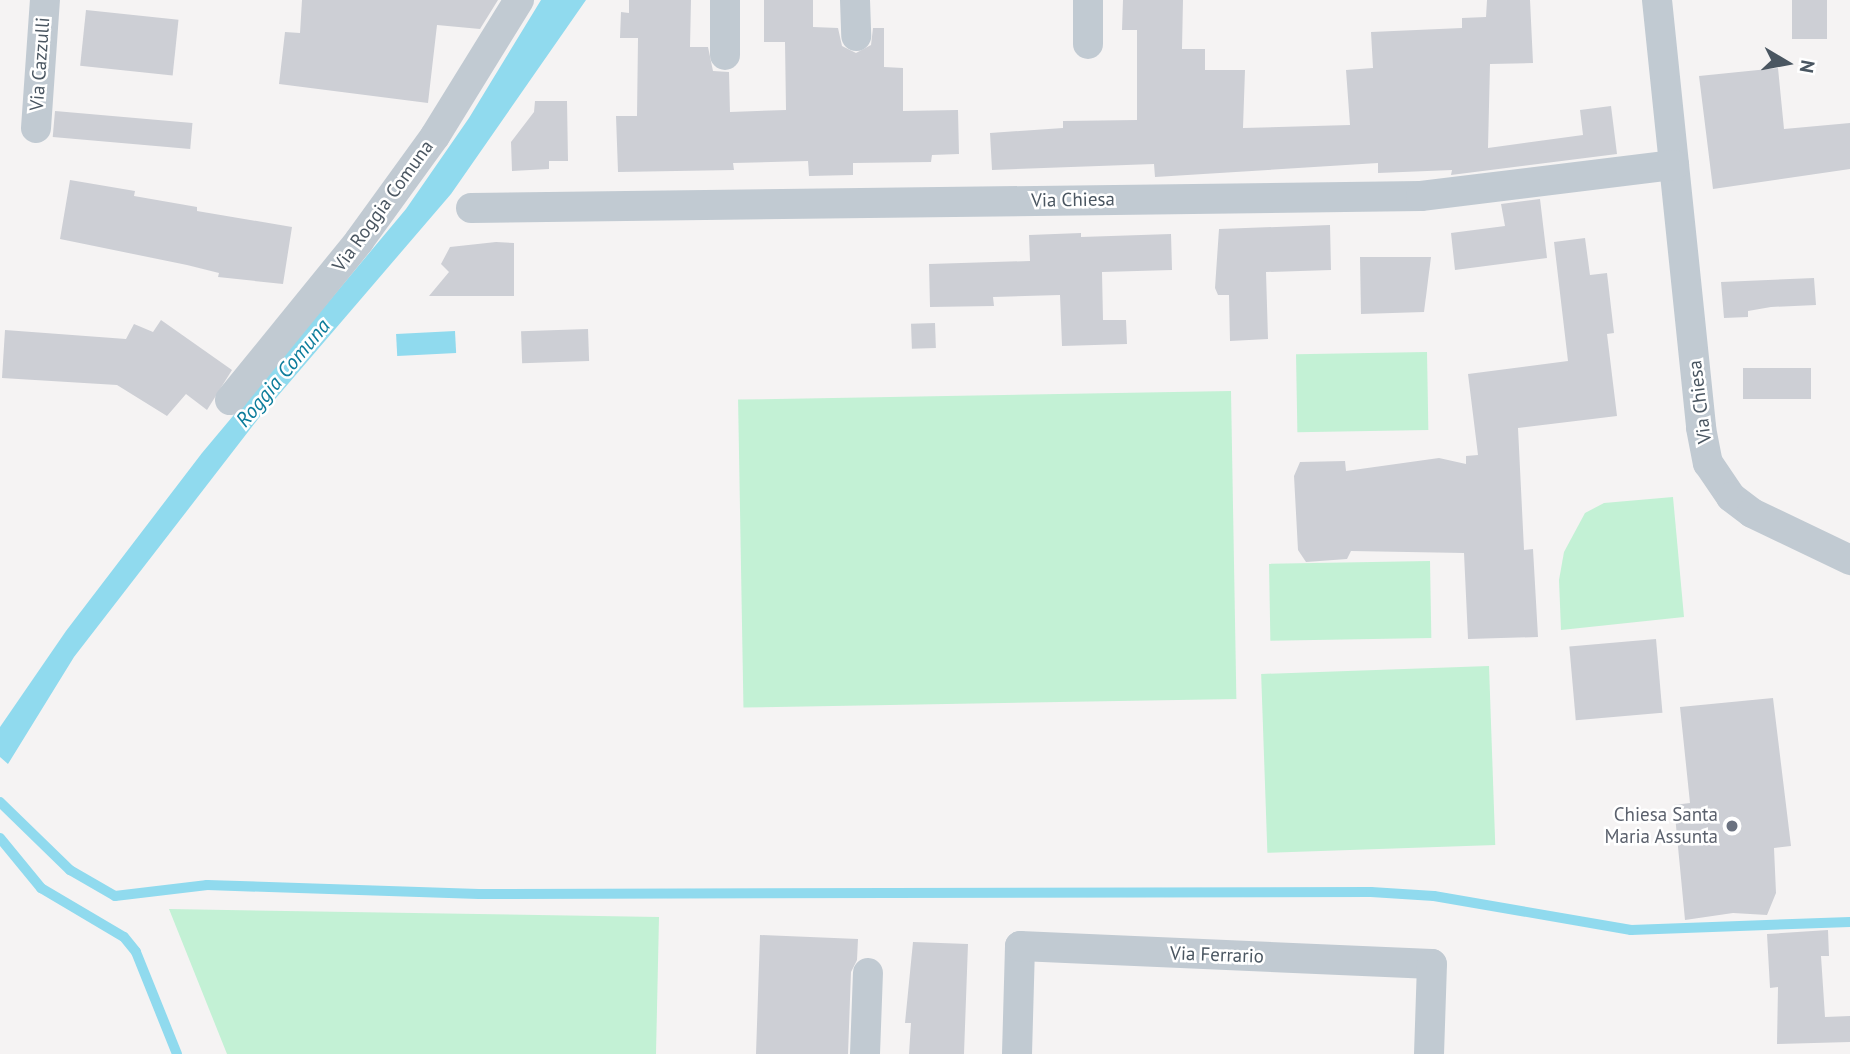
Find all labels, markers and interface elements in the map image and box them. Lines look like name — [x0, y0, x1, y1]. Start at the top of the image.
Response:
street label: Via Cazzulli — [25, 16, 55, 112]
north arrow — [1752, 28, 1822, 98]
text: N — [1795, 58, 1821, 75]
street label: Via Roggia Comuna — [328, 136, 438, 276]
street label: Via Chiesa — [1031, 188, 1115, 212]
water label: Roggia Comuna — [231, 314, 335, 432]
street label: Via Chiesa — [1684, 359, 1716, 445]
place label: Chiesa Santa Maria Assunta — [1604, 804, 1718, 848]
marker: Chiesa Santa Maria Assunta — [1724, 818, 1740, 834]
street label: Via Ferrario — [1170, 942, 1264, 968]

